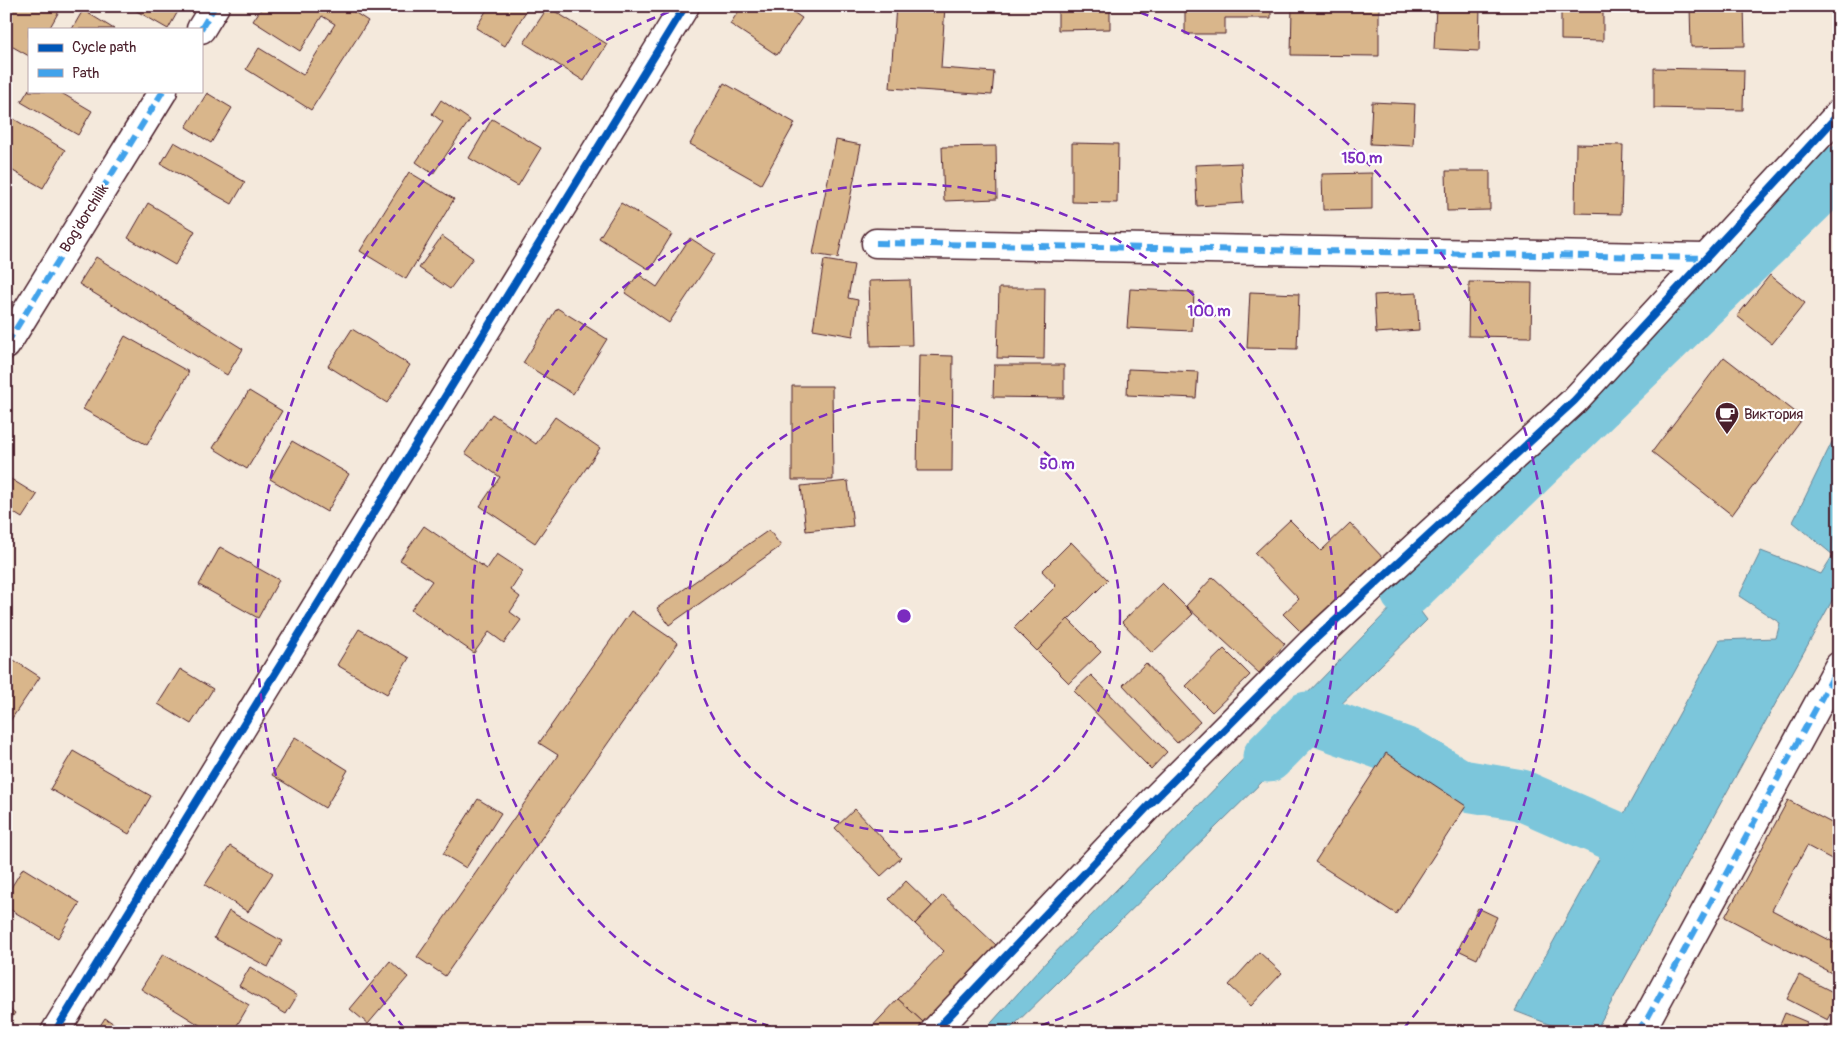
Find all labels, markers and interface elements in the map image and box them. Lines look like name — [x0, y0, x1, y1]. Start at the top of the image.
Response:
legend — [28, 28, 202, 92]
text: Cycle path — [72, 38, 136, 57]
text: Path — [72, 64, 99, 83]
text: 150 m — [1342, 149, 1382, 168]
street label: Bog'dorchilik — [56, 180, 113, 256]
text: 100 m — [1188, 302, 1230, 321]
cafe icon: Виктория — [1714, 401, 1740, 435]
place label: Виктория — [1744, 405, 1803, 424]
text: 50 m — [1040, 455, 1074, 474]
centre of rings — [895, 607, 913, 625]

